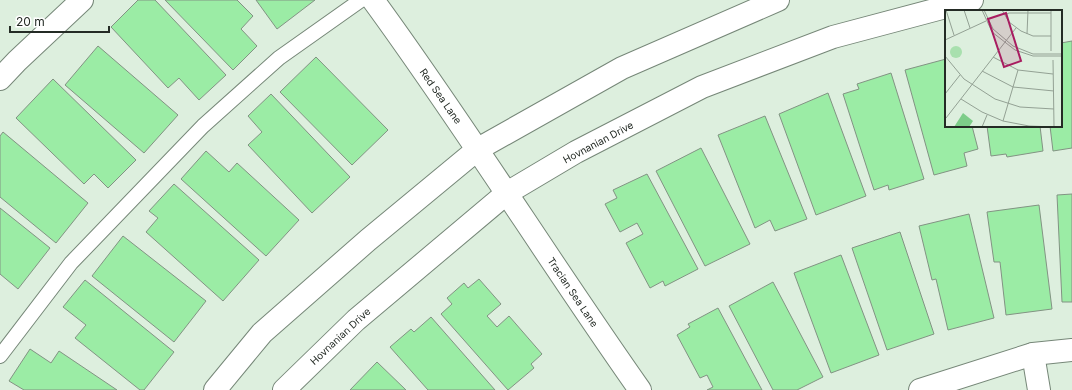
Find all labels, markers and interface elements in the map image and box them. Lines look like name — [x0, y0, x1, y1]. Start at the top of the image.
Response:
scale bar — [10, 8, 109, 34]
inset map — [945, 10, 1062, 127]
text: 20 m — [16, 14, 45, 29]
street label: Red Sea Lane — [417, 66, 465, 126]
street label: Hovnanian Drive — [561, 118, 635, 166]
street label: Tracian Sea Lane — [545, 255, 601, 329]
street label: Hovnanian Drive — [307, 305, 373, 367]

